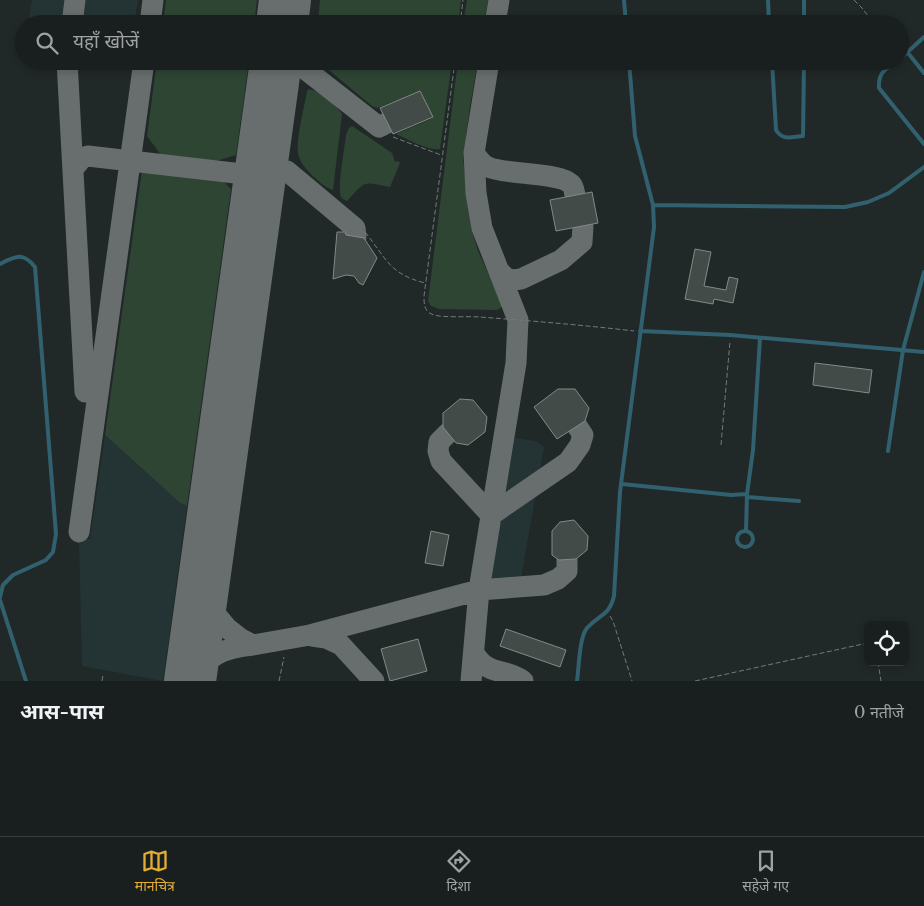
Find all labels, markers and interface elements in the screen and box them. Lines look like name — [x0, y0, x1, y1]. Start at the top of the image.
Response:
search box — [15, 15, 909, 70]
icon: search — [33, 29, 61, 57]
text: यहाँ खोजें — [73, 30, 139, 53]
map controls — [864, 621, 909, 666]
button: locate — [864, 621, 909, 666]
text: आस-पास — [20, 699, 104, 725]
text: 0 नतीजे — [854, 702, 904, 722]
tab: मानचित्र — [135, 847, 175, 897]
tab: दिशा — [445, 847, 473, 897]
tab: सहेजे गए — [742, 847, 789, 897]

